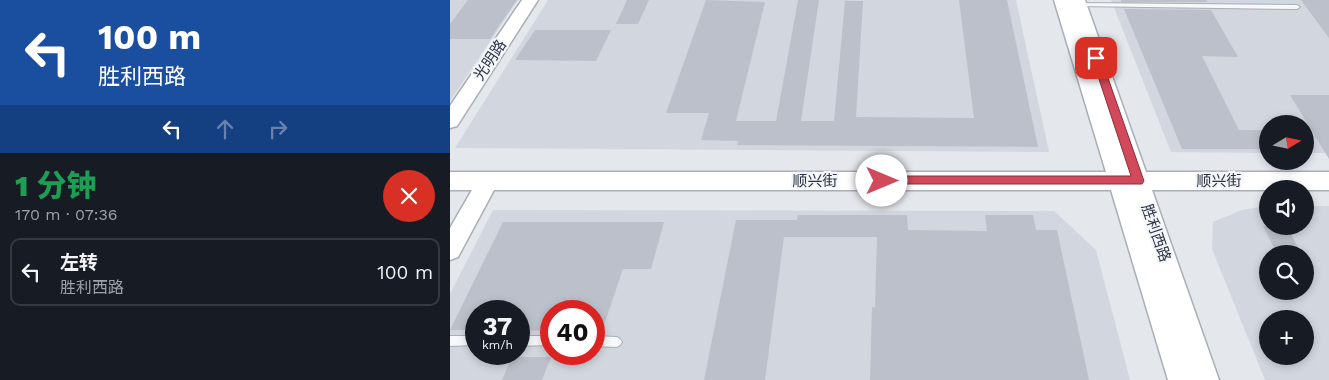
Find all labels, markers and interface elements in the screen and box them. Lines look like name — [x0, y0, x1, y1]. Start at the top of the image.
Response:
text: 100 m — [98, 16, 201, 58]
icon: left — [15, 20, 80, 85]
street label: 光明路 — [470, 36, 510, 84]
pin — [1075, 37, 1117, 79]
icon: arrive — [1082, 44, 1110, 72]
text: 胜利西路 — [98, 64, 186, 89]
icon: left — [158, 115, 186, 143]
icon: ahead — [211, 115, 239, 143]
icon: right — [264, 115, 292, 143]
north arrow — [1259, 115, 1314, 170]
map controls — [1259, 115, 1314, 365]
position arrow — [855, 154, 907, 206]
text: 1 分钟 — [15, 168, 96, 203]
button: close — [383, 170, 435, 222]
street label: 顺兴街 — [792, 172, 838, 190]
street label: 顺兴街 — [1196, 172, 1242, 190]
button: sound — [1259, 180, 1314, 235]
street label: 胜利西路 — [1138, 202, 1174, 264]
text: 170 m · 07:36 — [15, 205, 117, 224]
button: search — [1259, 245, 1314, 300]
text: 左转 — [60, 251, 98, 274]
icon: left — [17, 258, 45, 286]
text: 100 m — [377, 261, 433, 284]
text: 胜利西路 — [60, 278, 124, 297]
speed limit sign: 40 — [540, 300, 605, 365]
button: + — [1259, 310, 1314, 365]
text: 37 — [483, 312, 512, 341]
text: km/h — [482, 338, 513, 352]

